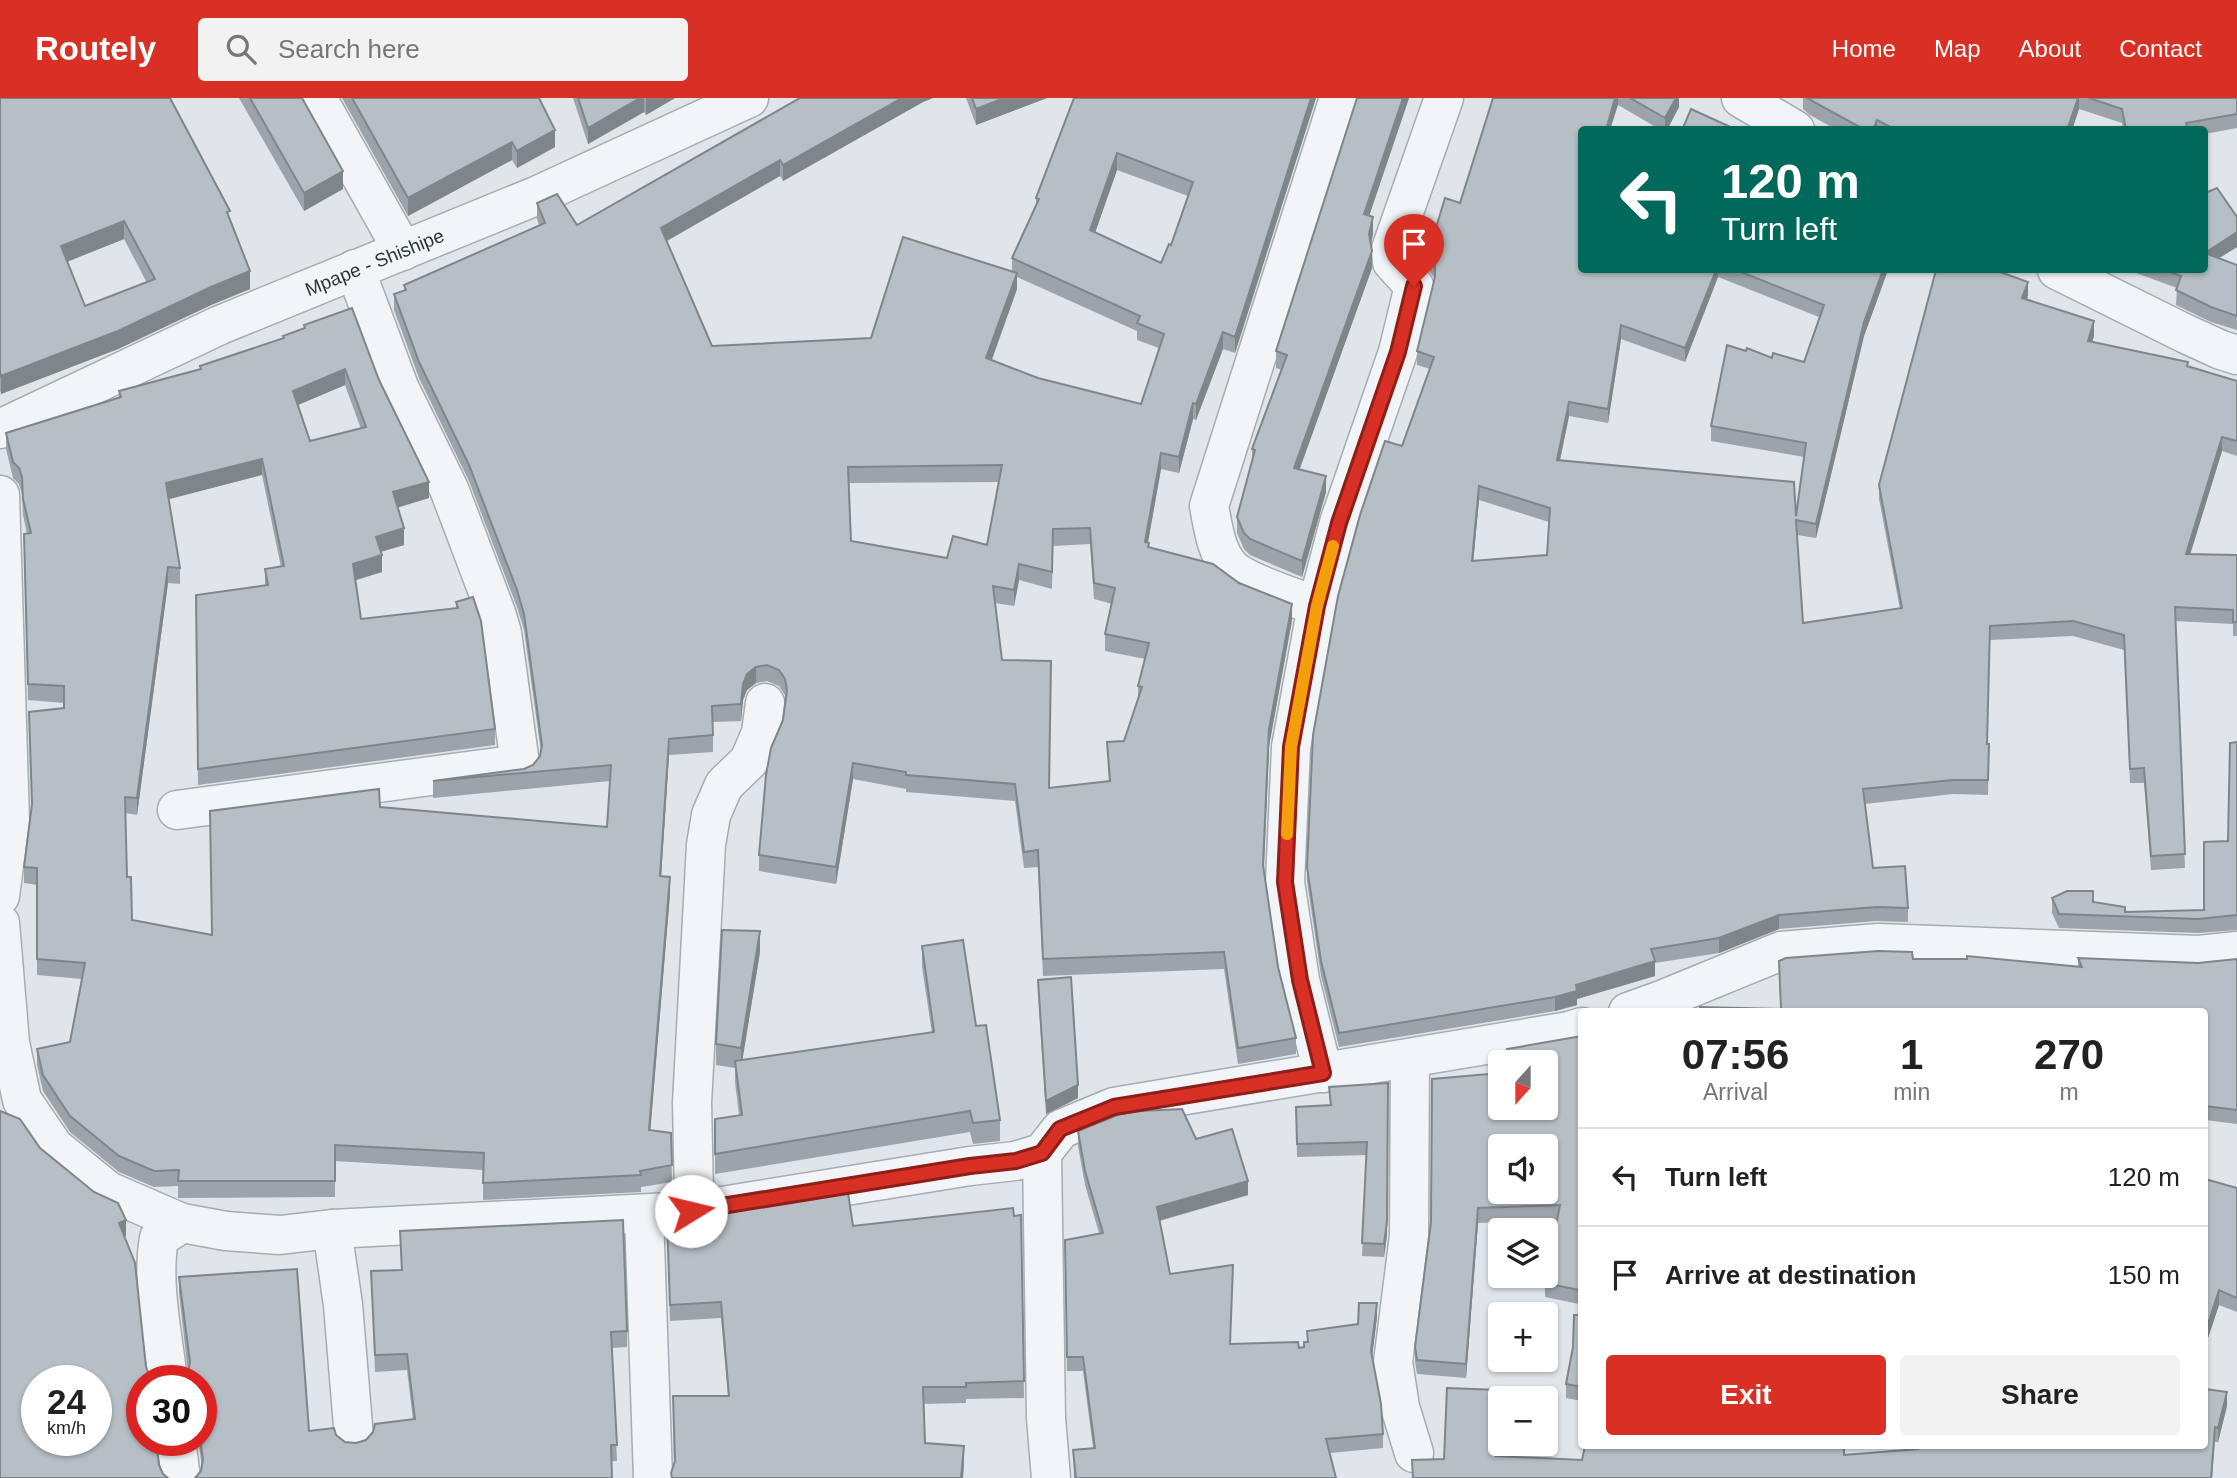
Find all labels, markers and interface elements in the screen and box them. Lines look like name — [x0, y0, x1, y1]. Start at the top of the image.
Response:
search box — [198, 18, 688, 81]
text: Routely — [35, 30, 156, 67]
icon: search — [222, 30, 260, 68]
text: Search here — [278, 34, 420, 64]
text: Home — [1832, 35, 1896, 62]
text: Map — [1934, 35, 1981, 62]
text: About — [2019, 35, 2081, 62]
text: Contact — [2119, 35, 2202, 62]
icon: left — [1606, 154, 1697, 245]
text: 120 m — [1721, 154, 1860, 208]
text: Turn left — [1721, 211, 1837, 247]
pin — [1384, 214, 1444, 286]
street label: Mpape - Shishipe — [302, 224, 447, 300]
icon: arrive — [1395, 225, 1433, 263]
text: 07:56 — [1682, 1031, 1789, 1078]
text: 1 — [1900, 1031, 1923, 1078]
text: 270 — [2034, 1031, 2104, 1078]
north arrow — [1488, 1050, 1558, 1120]
map controls — [1488, 1050, 1558, 1456]
text: Arrival — [1703, 1079, 1768, 1105]
text: min — [1893, 1079, 1930, 1105]
text: m — [2060, 1079, 2079, 1105]
button: sound — [1488, 1134, 1558, 1204]
icon: left — [1606, 1158, 1644, 1196]
text: Turn left — [1665, 1162, 1767, 1192]
text: 120 m — [2108, 1162, 2180, 1192]
position arrow — [654, 1174, 728, 1248]
button: layers — [1488, 1218, 1558, 1288]
icon: arrive — [1606, 1256, 1644, 1294]
text: Arrive at destination — [1665, 1260, 1916, 1290]
text: 150 m — [2108, 1260, 2180, 1290]
button: + — [1488, 1302, 1558, 1372]
button: Exit — [1606, 1355, 1886, 1435]
button: Share — [1900, 1355, 2180, 1435]
speed limit sign: 30 — [126, 1365, 217, 1456]
text: 24 — [47, 1382, 86, 1421]
button: − — [1488, 1386, 1558, 1456]
text: km/h — [47, 1418, 86, 1438]

